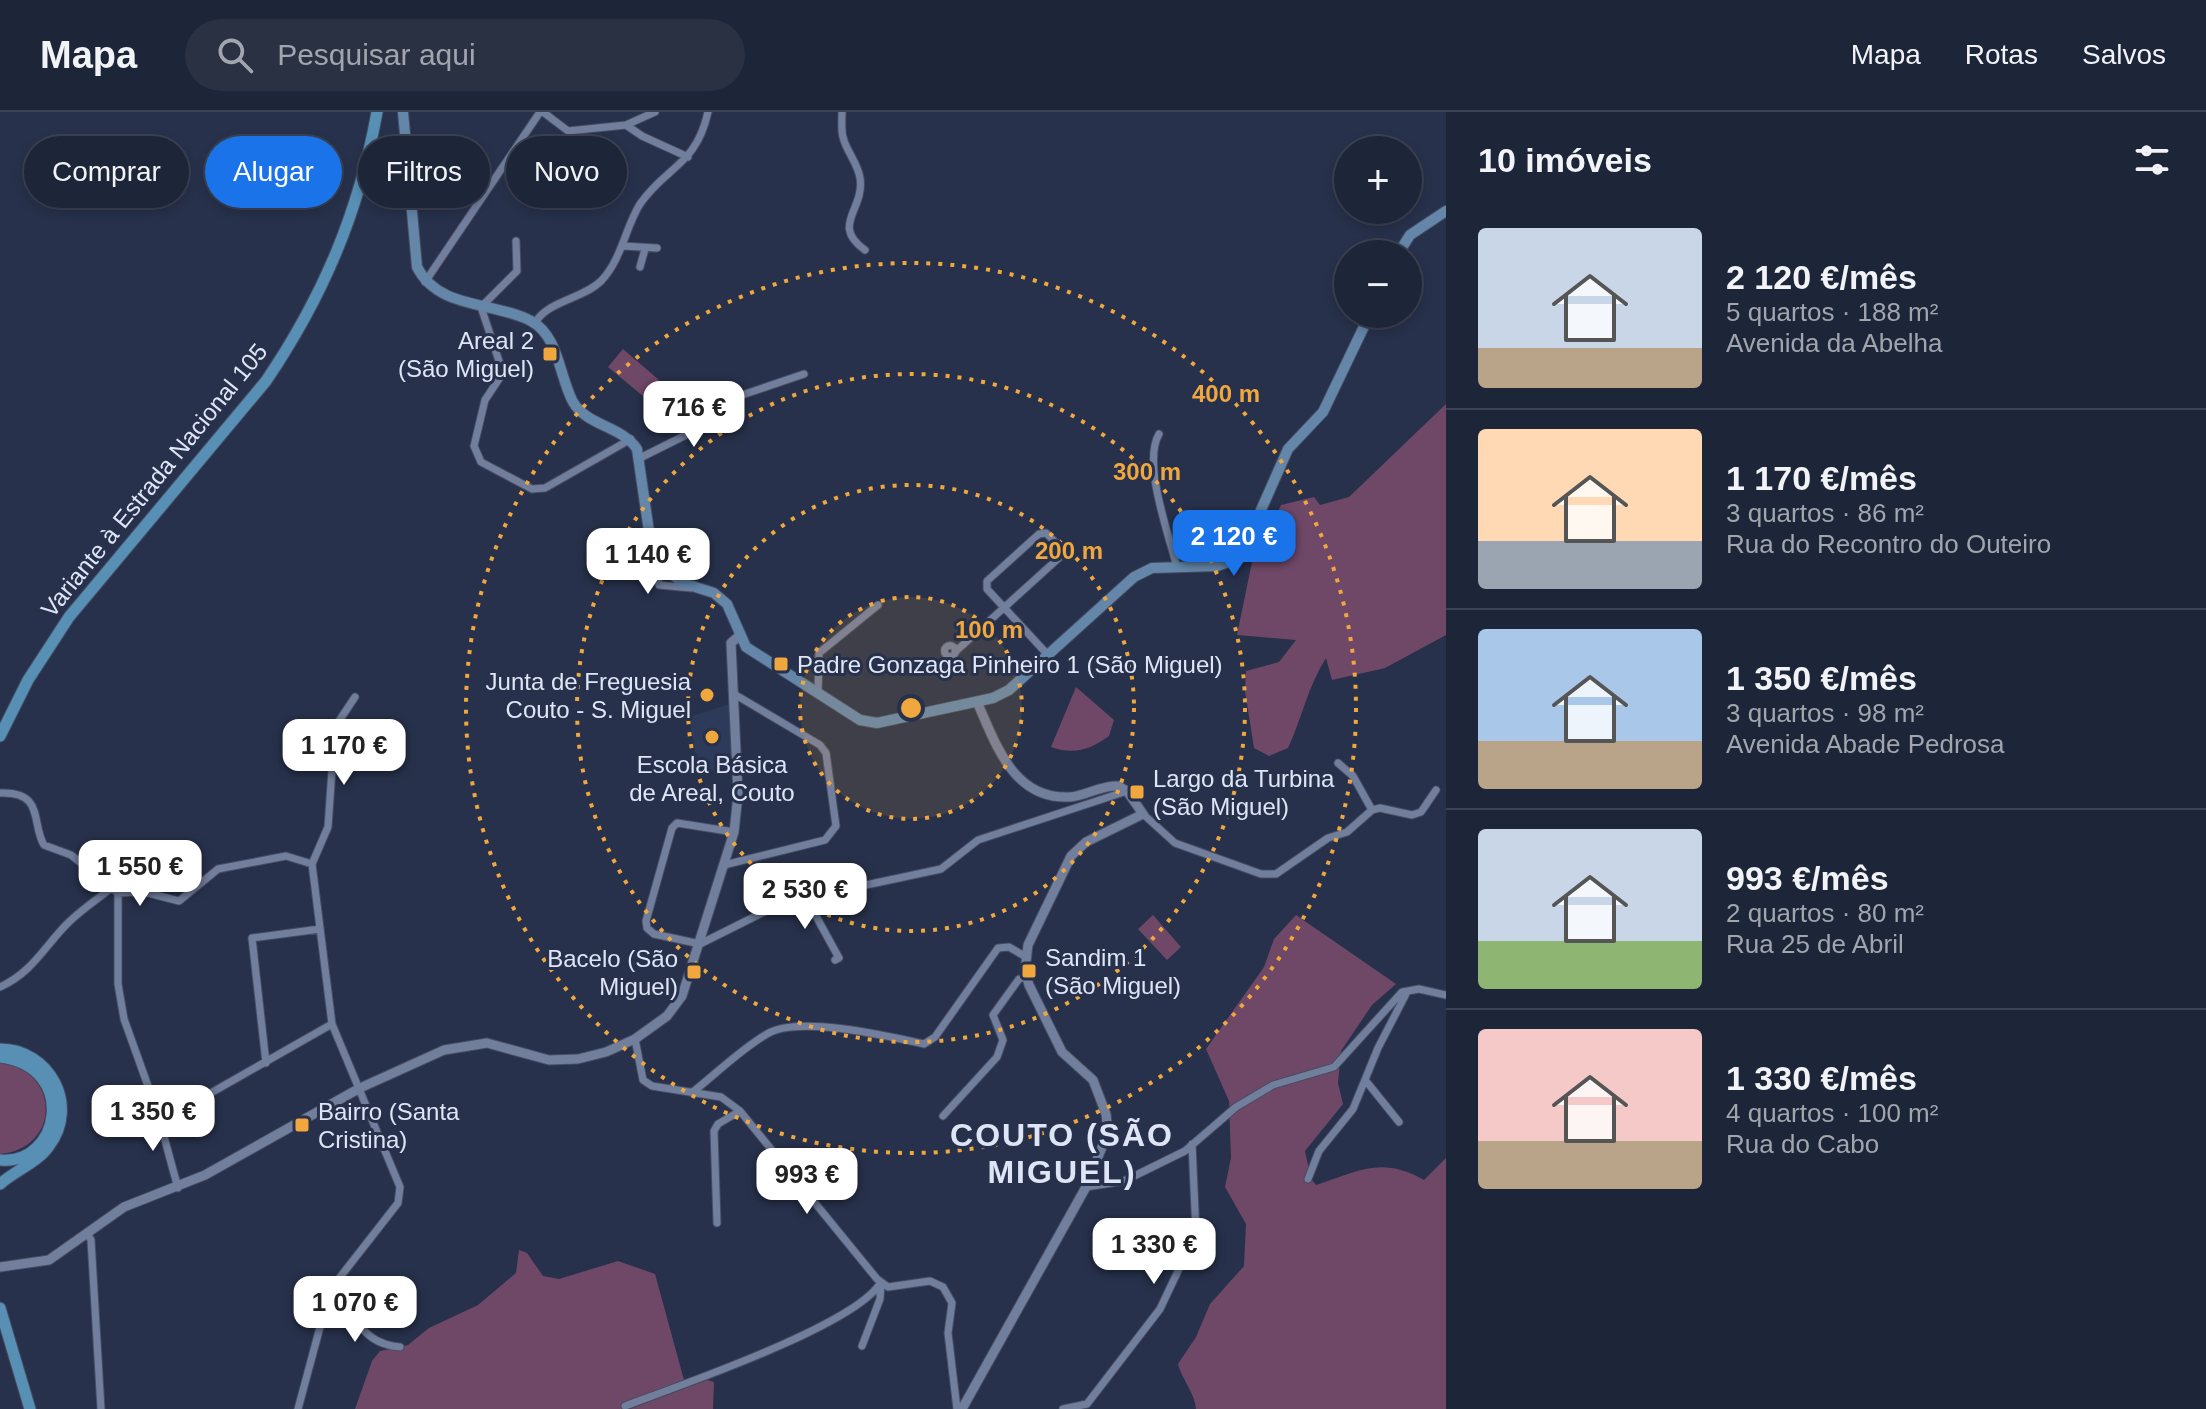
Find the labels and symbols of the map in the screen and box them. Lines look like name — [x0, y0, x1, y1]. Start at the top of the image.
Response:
place label: Areal 2 (São Miguel) — [398, 327, 534, 382]
street label: Variante à Estrada Nacional 105 — [35, 338, 273, 622]
marker: Areal 2 (São Miguel) — [541, 345, 559, 363]
text: 400 m — [1192, 380, 1260, 407]
pin: 716 € — [638, 381, 750, 449]
text: 300 m — [1113, 458, 1181, 485]
pin: 2 120 € — [1160, 510, 1308, 578]
pin: 1 140 € — [574, 528, 722, 596]
text: 200 m — [1035, 537, 1103, 564]
text: 100 m — [955, 616, 1023, 643]
place label: Padre Gonzaga Pinheiro 1 (São Miguel) — [797, 651, 1223, 678]
marker: Padre Gonzaga Pinheiro 1 (São Miguel) — [772, 655, 790, 673]
place label: Junta de Freguesia Couto - S. Miguel — [486, 668, 692, 723]
marker: Junta de Freguesia Couto - S. Miguel — [698, 686, 716, 704]
centre of rings — [897, 694, 925, 722]
pin: 1 170 € — [270, 719, 418, 787]
marker: Escola Básica de Areal, Couto — [703, 728, 721, 746]
place label: Escola Básica de Areal, Couto — [629, 751, 795, 806]
place label: Largo da Turbina (São Miguel) — [1153, 765, 1335, 820]
marker: Largo da Turbina (São Miguel) — [1128, 783, 1146, 801]
pin: 1 550 € — [66, 840, 214, 908]
pin: 2 530 € — [731, 863, 879, 931]
place label: Sandim 1 (São Miguel) — [1045, 944, 1181, 999]
place label: Bacelo (São Miguel) — [547, 945, 678, 1000]
marker: Sandim 1 (São Miguel) — [1020, 962, 1038, 980]
marker: Bacelo (São Miguel) — [685, 963, 703, 981]
pin: 1 350 € — [79, 1085, 227, 1153]
place label: Bairro (Santa Cristina) — [318, 1098, 460, 1153]
marker: Bairro (Santa Cristina) — [293, 1116, 311, 1134]
district label: COUTO (SÃO MIGUEL) — [950, 1117, 1174, 1190]
pin: 993 € — [751, 1148, 863, 1216]
pin: 1 330 € — [1080, 1218, 1228, 1286]
pin: 1 070 € — [281, 1276, 429, 1344]

